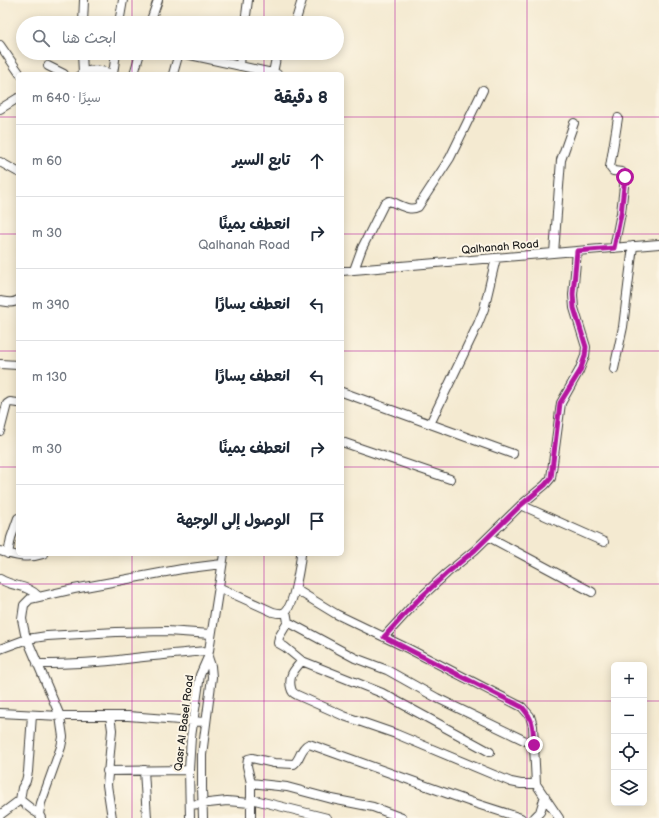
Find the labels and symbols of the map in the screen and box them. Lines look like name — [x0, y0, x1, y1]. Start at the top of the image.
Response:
route start — [616, 168, 634, 186]
street label: Qalhanah Road — [461, 237, 539, 257]
street label: Qasr Al Basel Road — [172, 674, 196, 772]
route end — [525, 736, 543, 754]

